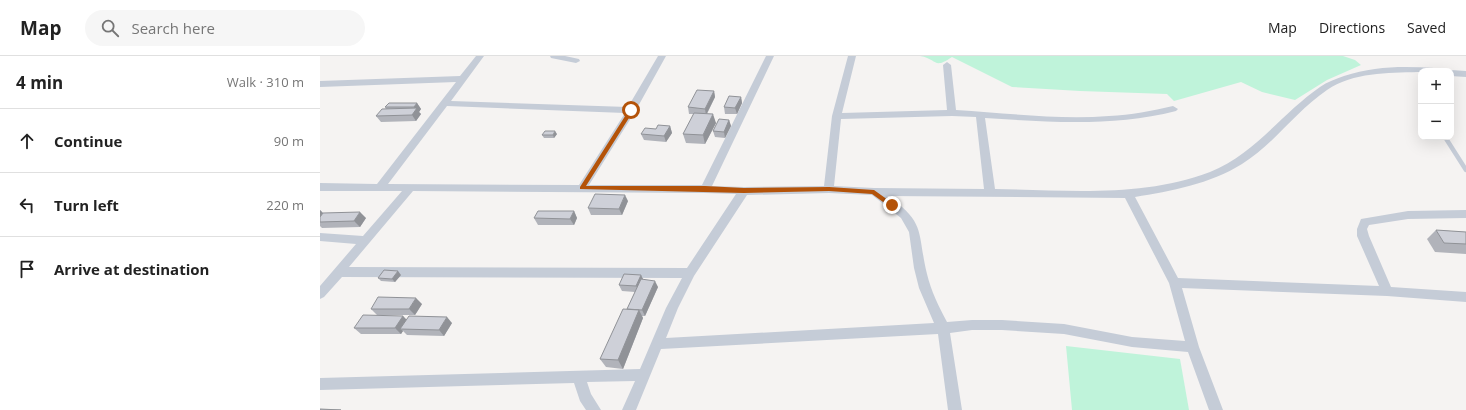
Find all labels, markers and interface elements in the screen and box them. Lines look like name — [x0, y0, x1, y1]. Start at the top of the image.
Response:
search box — [85, 10, 365, 46]
text: Map — [20, 15, 61, 41]
icon: search — [99, 17, 121, 39]
text: Search here — [131, 18, 215, 38]
text: Map — [1268, 18, 1297, 37]
text: Directions — [1319, 18, 1385, 37]
text: Saved — [1407, 18, 1446, 37]
map controls — [1418, 68, 1454, 140]
button: + — [1418, 68, 1454, 104]
text: 4 min — [16, 71, 63, 94]
text: Walk · 310 m — [227, 73, 304, 91]
route start — [622, 101, 640, 119]
button: − — [1418, 104, 1454, 140]
icon: ahead — [16, 130, 38, 152]
text: Continue — [54, 131, 122, 151]
text: 90 m — [274, 132, 304, 150]
icon: left — [16, 194, 38, 216]
text: Turn left — [54, 195, 119, 215]
text: 220 m — [266, 196, 304, 214]
route end — [883, 196, 901, 214]
icon: arrive — [16, 258, 38, 280]
text: Arrive at destination — [54, 259, 209, 279]

